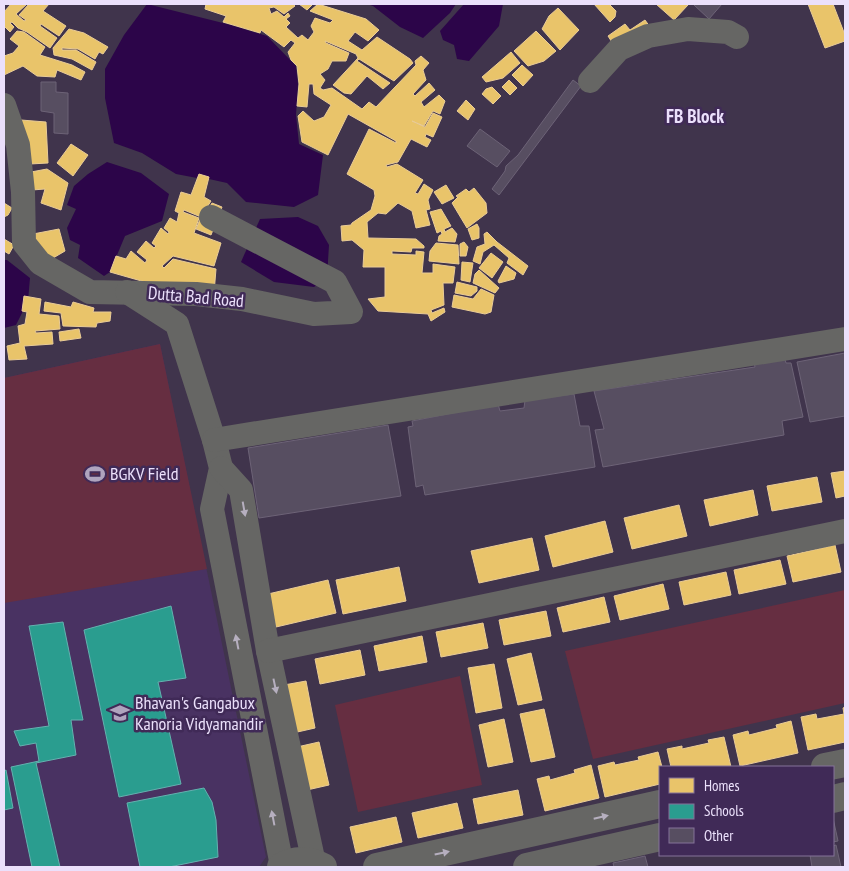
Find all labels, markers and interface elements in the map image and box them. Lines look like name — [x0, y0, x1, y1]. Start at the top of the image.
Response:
district label: FB Block — [666, 104, 724, 128]
street label: Dutta Bad Road — [147, 281, 245, 312]
place label: BGKV Field — [110, 462, 179, 485]
sports icon: BGKV Field — [84, 463, 106, 485]
one-way arrow — [240, 502, 248, 518]
one-way arrow — [233, 634, 241, 649]
one-way arrow — [271, 679, 279, 694]
place label: Bhavan's Gangabux Kanoria Vidyamandir — [135, 691, 263, 735]
school or university icon: Bhavan's Gangabux Kanoria Vidyamandir — [109, 702, 131, 724]
legend — [659, 766, 834, 856]
text: Homes — [704, 776, 740, 795]
text: Schools — [704, 801, 744, 820]
one-way arrow — [268, 810, 276, 826]
one-way arrow — [593, 813, 609, 821]
text: Other — [704, 826, 734, 845]
one-way arrow — [435, 849, 450, 857]

